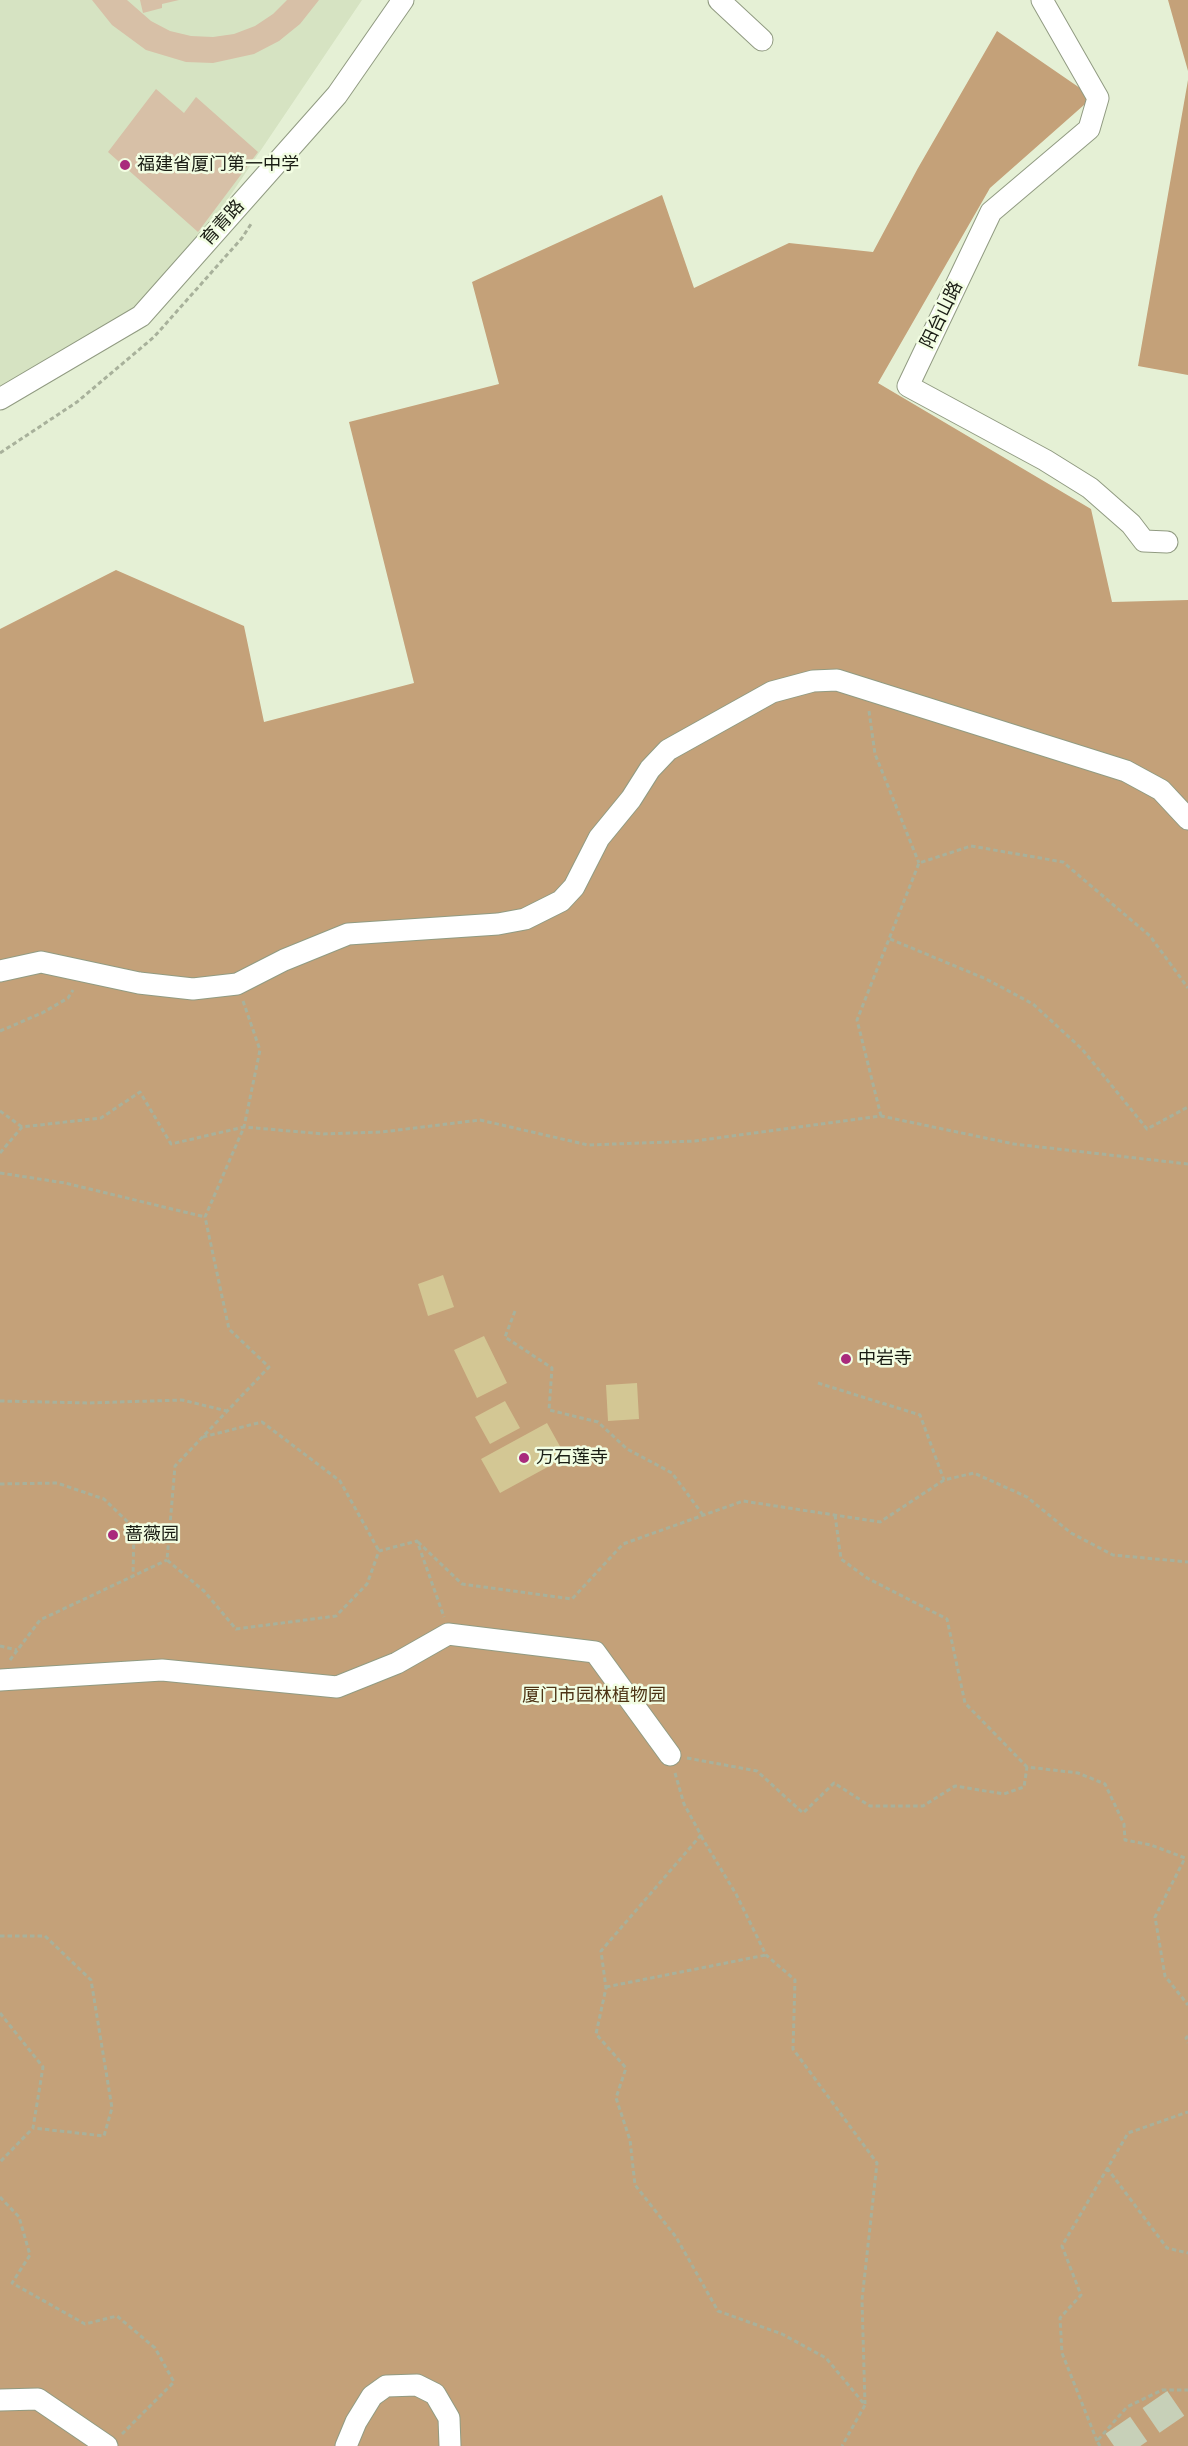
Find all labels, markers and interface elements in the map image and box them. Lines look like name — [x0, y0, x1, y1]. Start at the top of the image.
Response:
place label: 福建省厦门第一中学 — [137, 154, 299, 176]
marker: 福建省厦门第一中学 — [118, 158, 132, 172]
street label: 育青路 — [197, 196, 249, 250]
street label: 阳台山路 — [917, 278, 967, 352]
place label: 中岩寺 — [858, 1348, 912, 1370]
marker: 中岩寺 — [839, 1352, 853, 1366]
place label: 万石莲寺 — [536, 1447, 608, 1469]
marker: 万石莲寺 — [517, 1451, 531, 1465]
place label: 蔷薇园 — [125, 1524, 179, 1546]
marker: 蔷薇园 — [106, 1528, 120, 1542]
park label: 厦门市园林植物园 — [522, 1685, 666, 1707]

